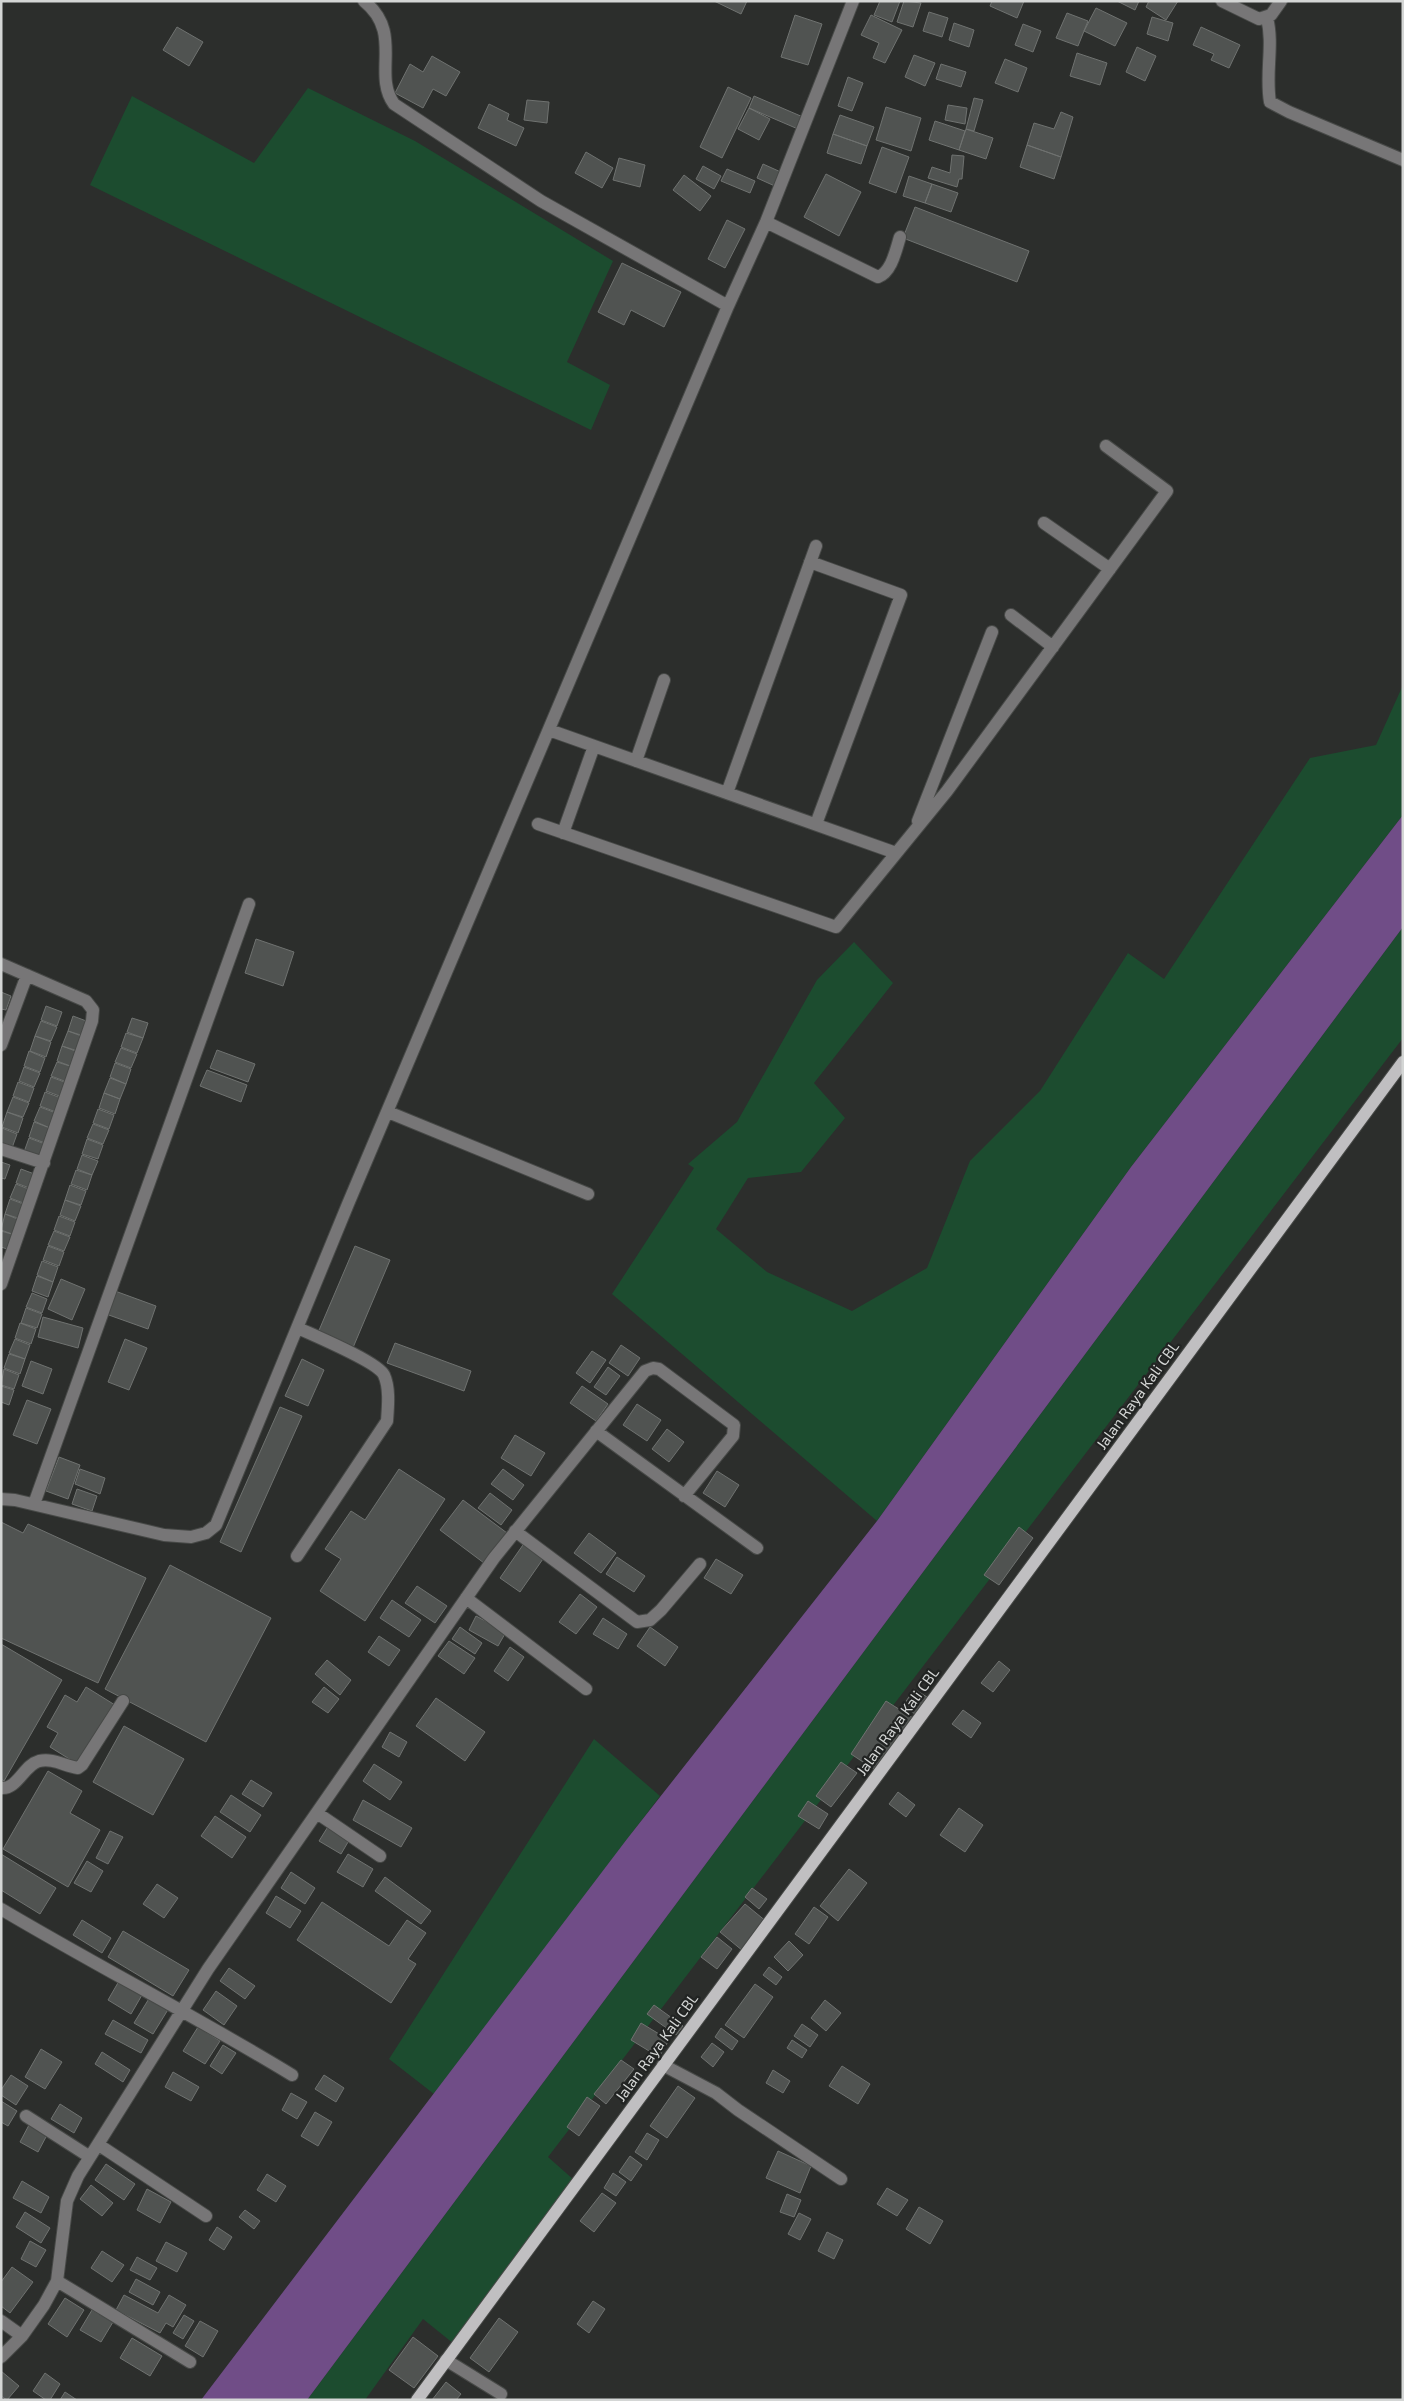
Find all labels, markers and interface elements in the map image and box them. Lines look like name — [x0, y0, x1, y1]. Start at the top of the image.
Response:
street label: Jalan Raya Kali CBL — [1092, 1337, 1182, 1453]
street label: Jalan Raya Kali CBL — [852, 1663, 942, 1779]
street label: Jalan Raya Kali CBL — [611, 1989, 701, 2105]

